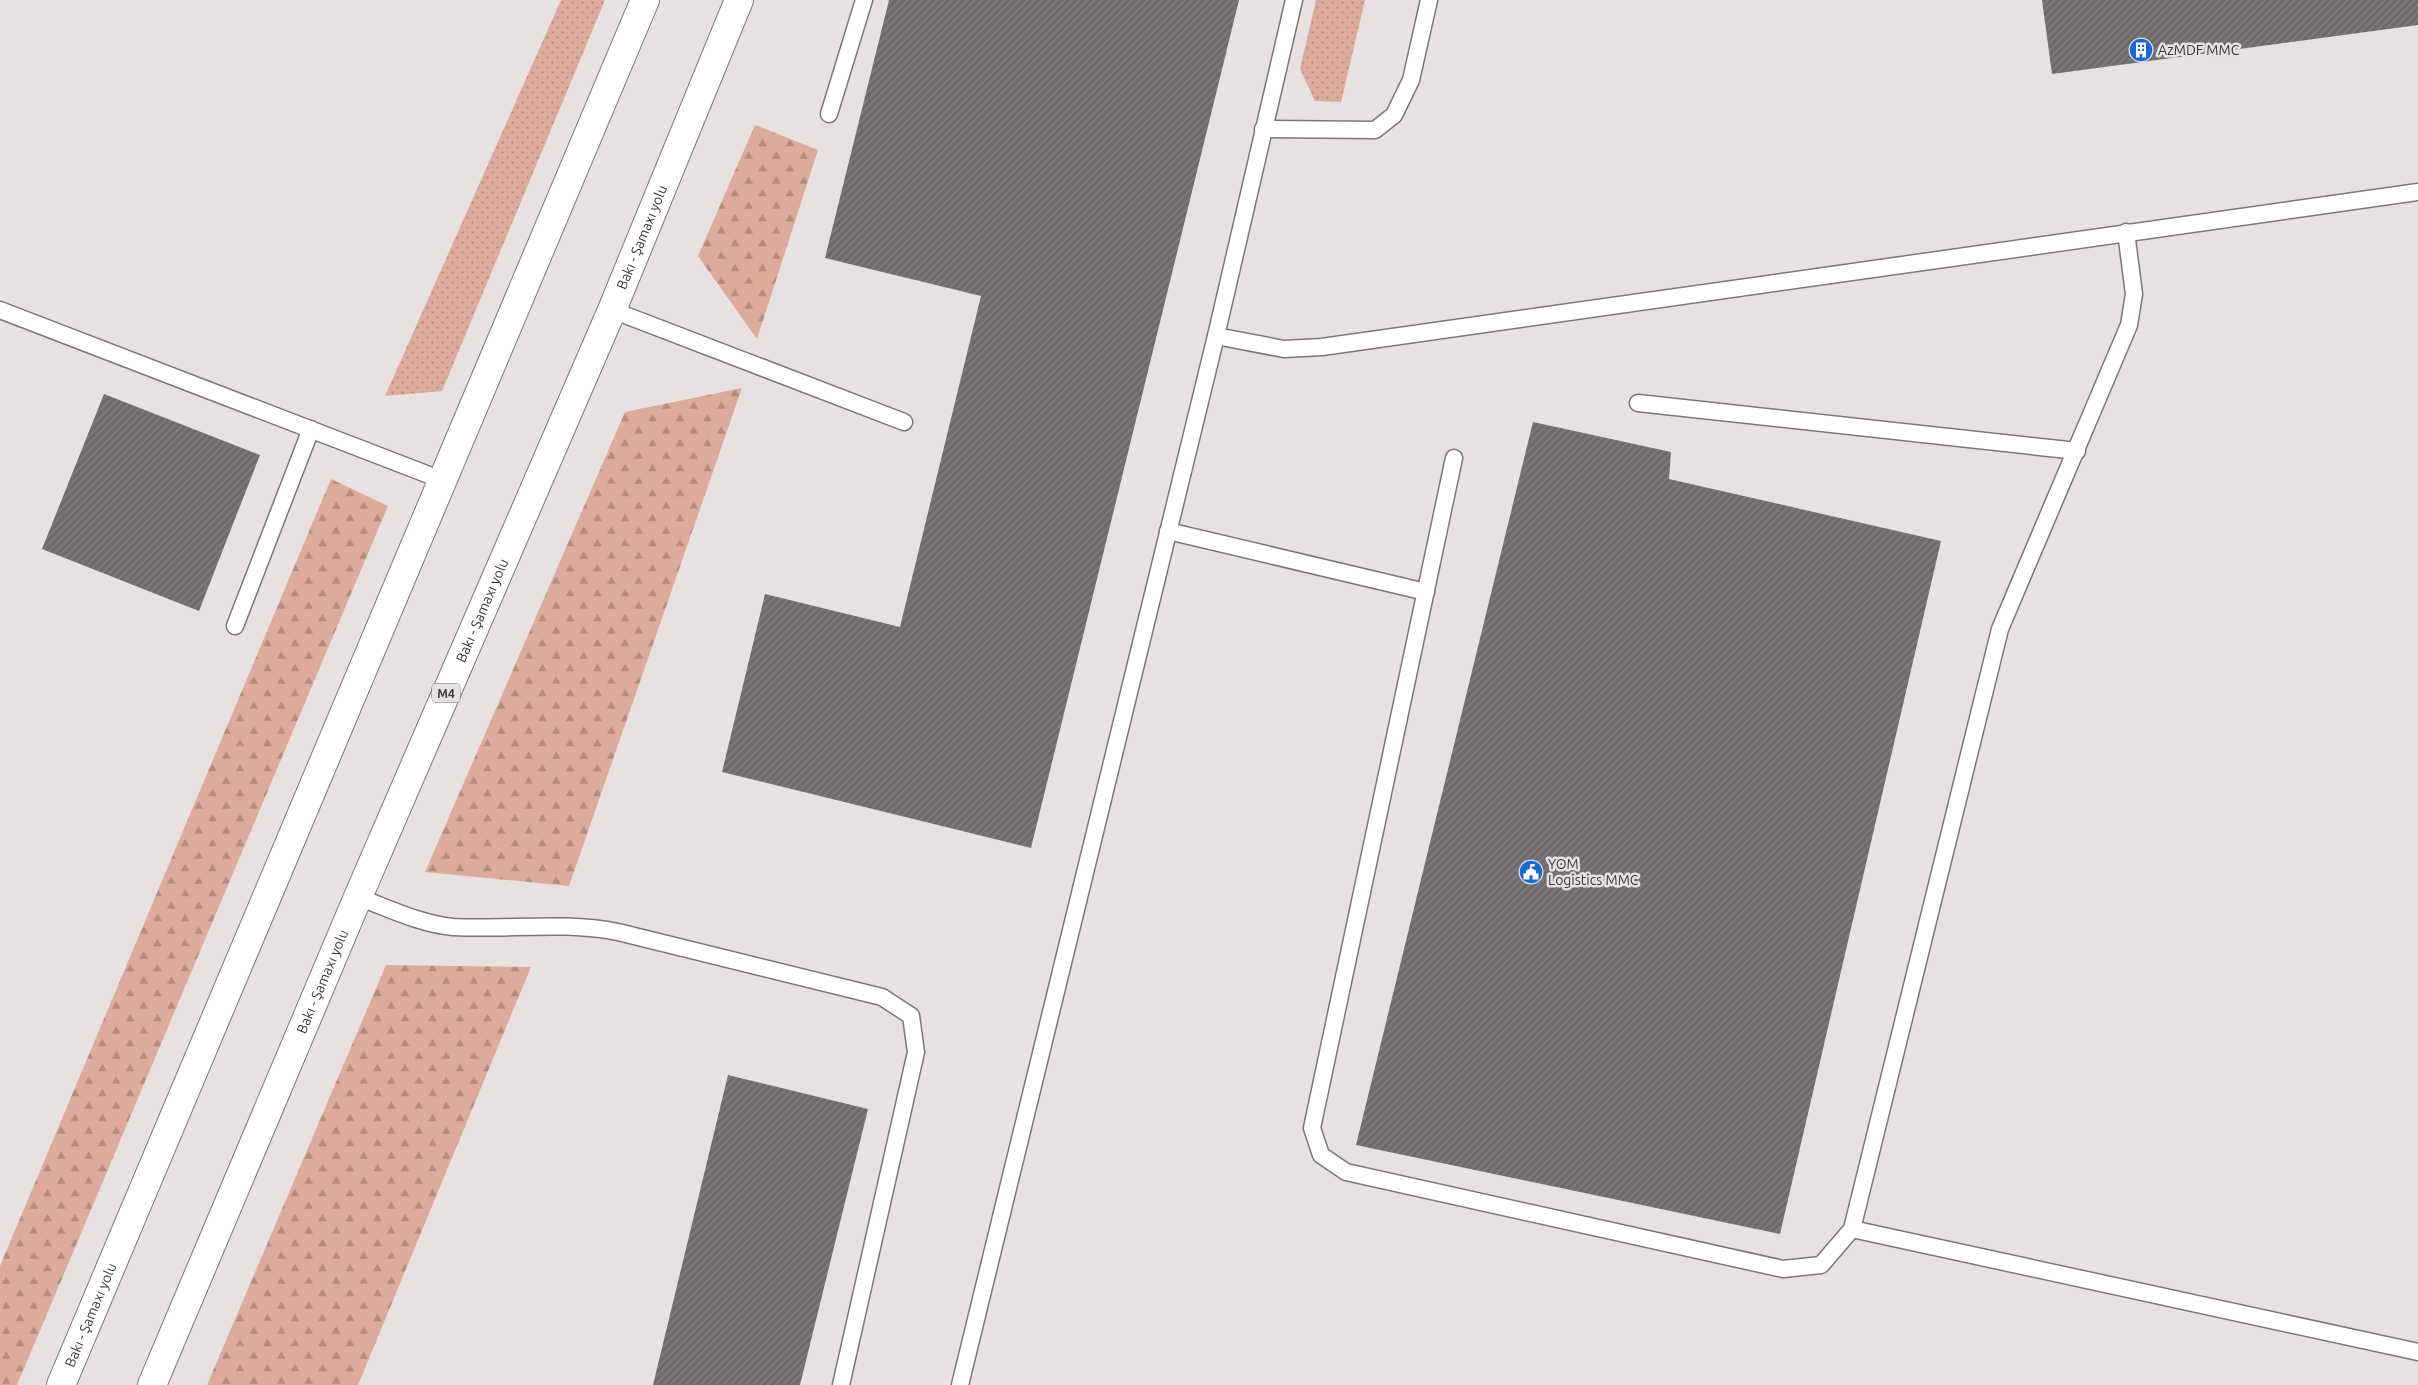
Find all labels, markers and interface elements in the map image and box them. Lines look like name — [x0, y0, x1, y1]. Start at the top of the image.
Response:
building icon: AzMDF MMC — [2128, 37, 2154, 63]
place label: AzMDF MMC — [2158, 42, 2240, 58]
street label: Bakı - Şamaxı yolu — [613, 183, 670, 292]
street label: Bakı - Şamaxı yolu — [453, 556, 511, 665]
road number: M4 — [432, 684, 460, 702]
place label: YOM Logistics MMC — [1548, 856, 1639, 888]
public building icon: YOM Logistics MMC — [1518, 859, 1544, 885]
street label: Bakı - Şamaxı yolu — [293, 927, 351, 1036]
street label: Bakı - Şamaxı yolu — [62, 1261, 120, 1369]

